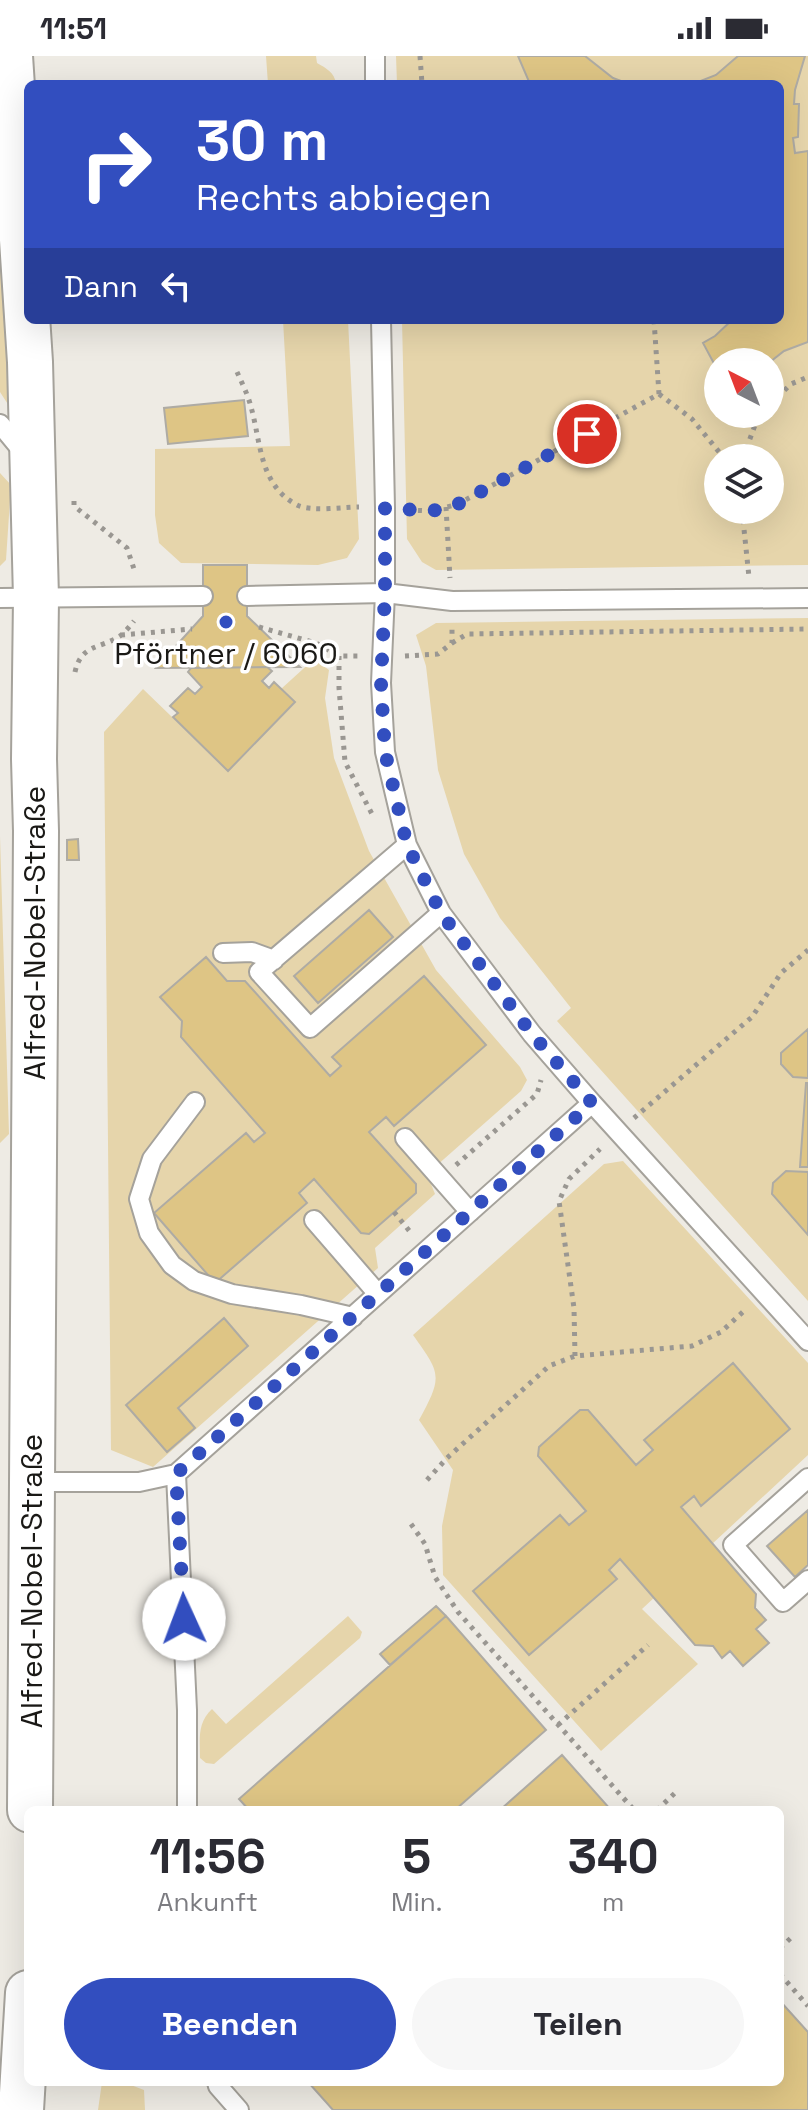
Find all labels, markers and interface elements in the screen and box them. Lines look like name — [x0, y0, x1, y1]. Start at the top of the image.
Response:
text: 11:51 — [40, 9, 107, 48]
text: 30 m — [196, 105, 328, 176]
icon: right — [64, 112, 168, 216]
text: Rechts abbiegen — [196, 175, 492, 221]
icon: left — [154, 264, 198, 308]
text: Dann — [64, 267, 138, 306]
north arrow — [704, 348, 784, 428]
map controls — [704, 348, 784, 524]
pin — [553, 400, 621, 468]
icon: arrive — [565, 412, 609, 456]
button: layers — [704, 444, 784, 524]
marker: Pförtner / 6060 — [217, 613, 235, 631]
place label: Pförtner / 6060 — [114, 634, 338, 673]
street label: Alfred-Nobel-Straße — [15, 786, 54, 1080]
street label: Alfred-Nobel-Straße — [12, 1434, 51, 1728]
position arrow — [142, 1577, 226, 1661]
text: 11:56 — [149, 1826, 266, 1887]
text: 5 — [402, 1826, 431, 1887]
text: 340 — [568, 1826, 659, 1887]
text: Ankunft — [157, 1885, 258, 1919]
text: Min. — [391, 1885, 442, 1919]
text: m — [602, 1885, 624, 1919]
button: Beenden — [64, 1978, 396, 2070]
button: Teilen — [412, 1978, 744, 2070]

